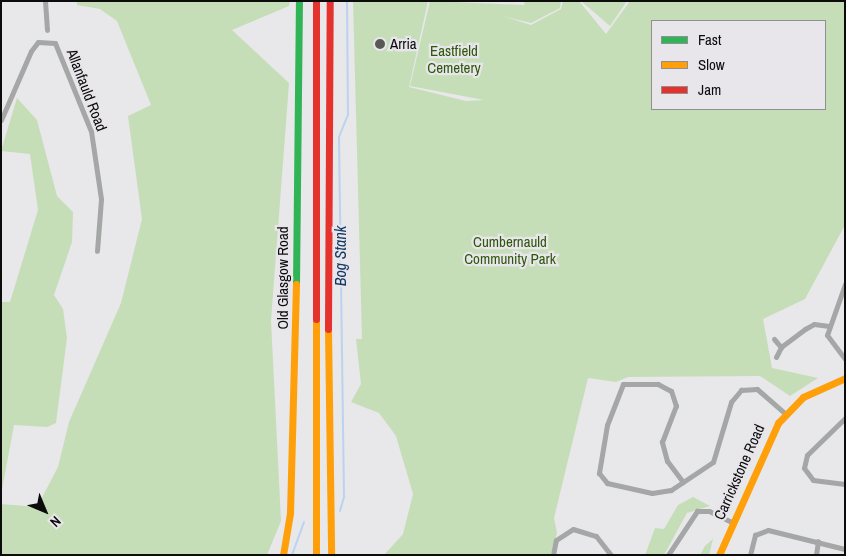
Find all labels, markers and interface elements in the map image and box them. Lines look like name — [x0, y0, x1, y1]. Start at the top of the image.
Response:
legend — [651, 20, 826, 110]
text: Fast — [698, 29, 721, 50]
place label: Arria — [390, 35, 417, 53]
marker: Arria — [374, 38, 386, 50]
park label: Eastfield Cemetery — [427, 41, 481, 76]
street label: Allanfauld Road — [63, 46, 111, 134]
text: Slow — [698, 54, 725, 75]
text: Jam — [698, 79, 721, 100]
street label: Old Glasgow Road — [274, 226, 292, 330]
water label: Bog Stank — [330, 226, 350, 286]
park label: Cumbernauld Community Park — [464, 232, 556, 267]
street label: Carrickstone Road — [710, 422, 768, 522]
north arrow — [20, 486, 70, 536]
text: N — [46, 512, 65, 531]

